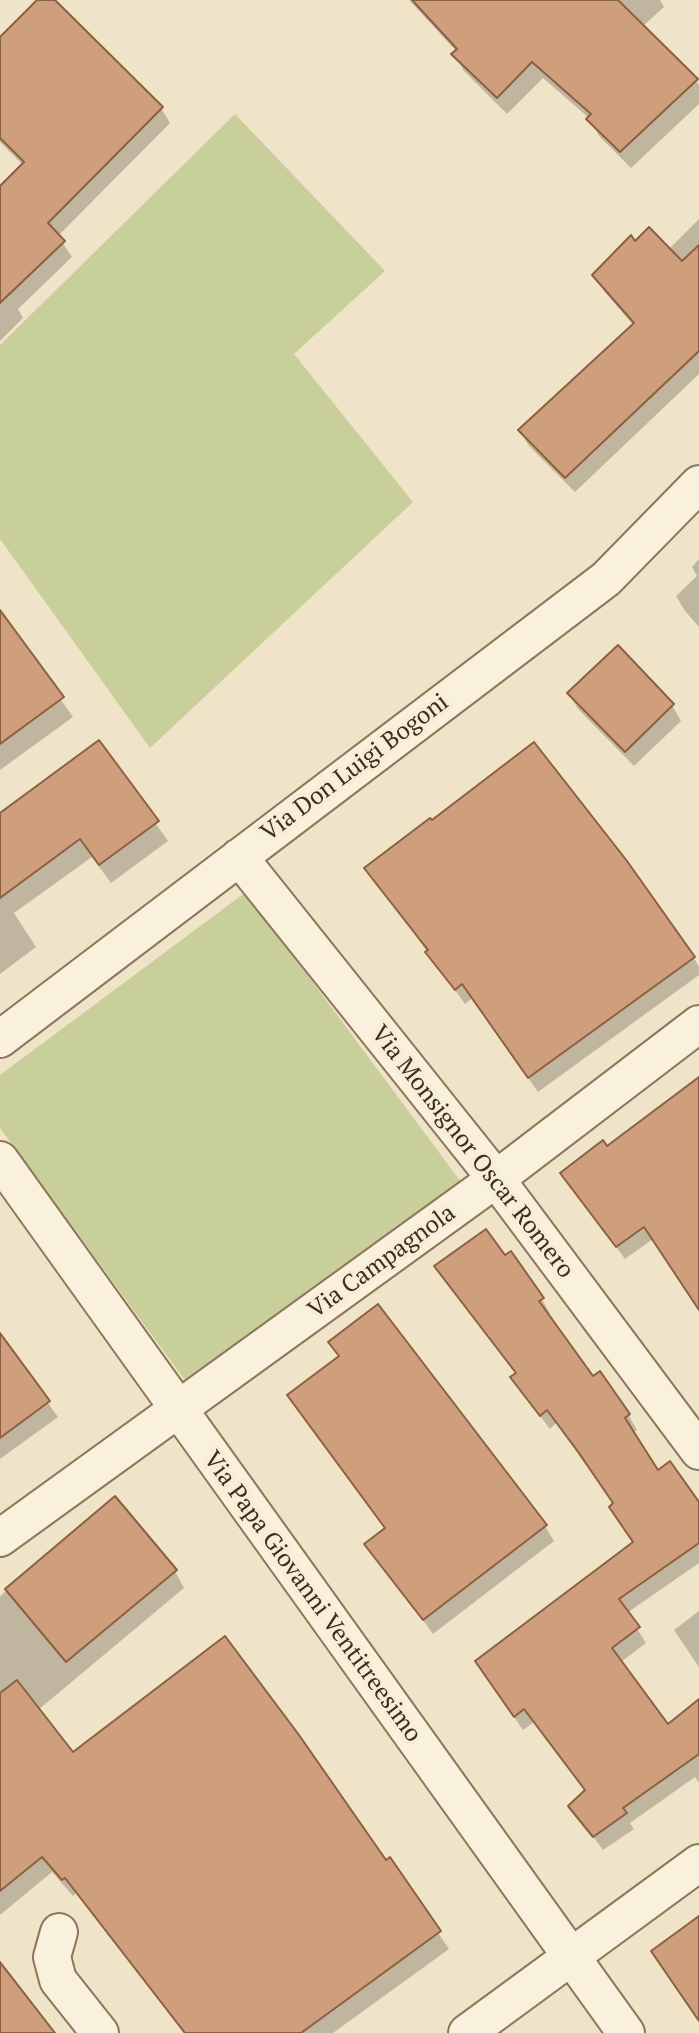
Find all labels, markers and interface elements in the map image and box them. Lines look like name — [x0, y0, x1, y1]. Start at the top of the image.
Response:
street label: Via Don Luigi Bogoni — [256, 688, 454, 848]
street label: Via Monsignor Oscar Romero — [364, 1020, 580, 1284]
street label: Via Campagnola — [303, 1199, 461, 1325]
street label: Via Papa Giovanni Ventitreesimo — [197, 1446, 427, 1748]

